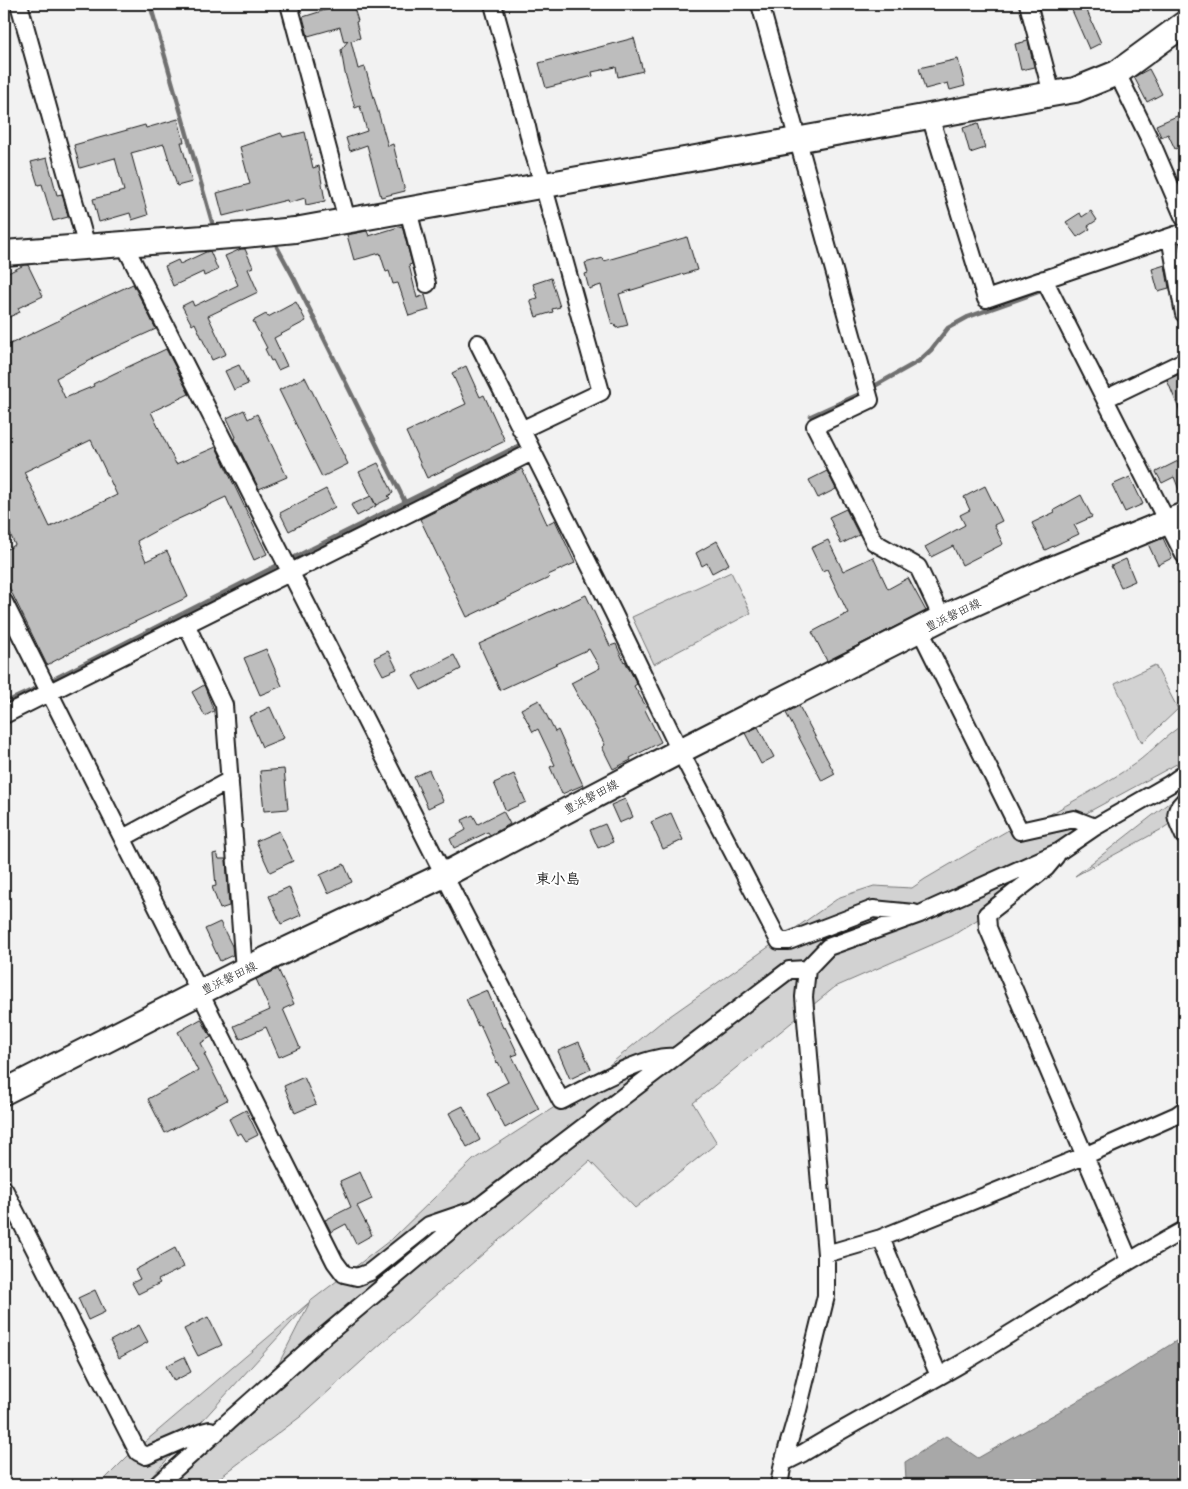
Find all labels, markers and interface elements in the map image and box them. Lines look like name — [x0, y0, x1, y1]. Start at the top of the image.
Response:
street label: 豊浜磐田線 — [923, 596, 983, 635]
street label: 豊浜磐田線 — [561, 777, 621, 818]
district label: 東小島 — [535, 870, 581, 889]
street label: 豊浜磐田線 — [199, 959, 259, 998]

